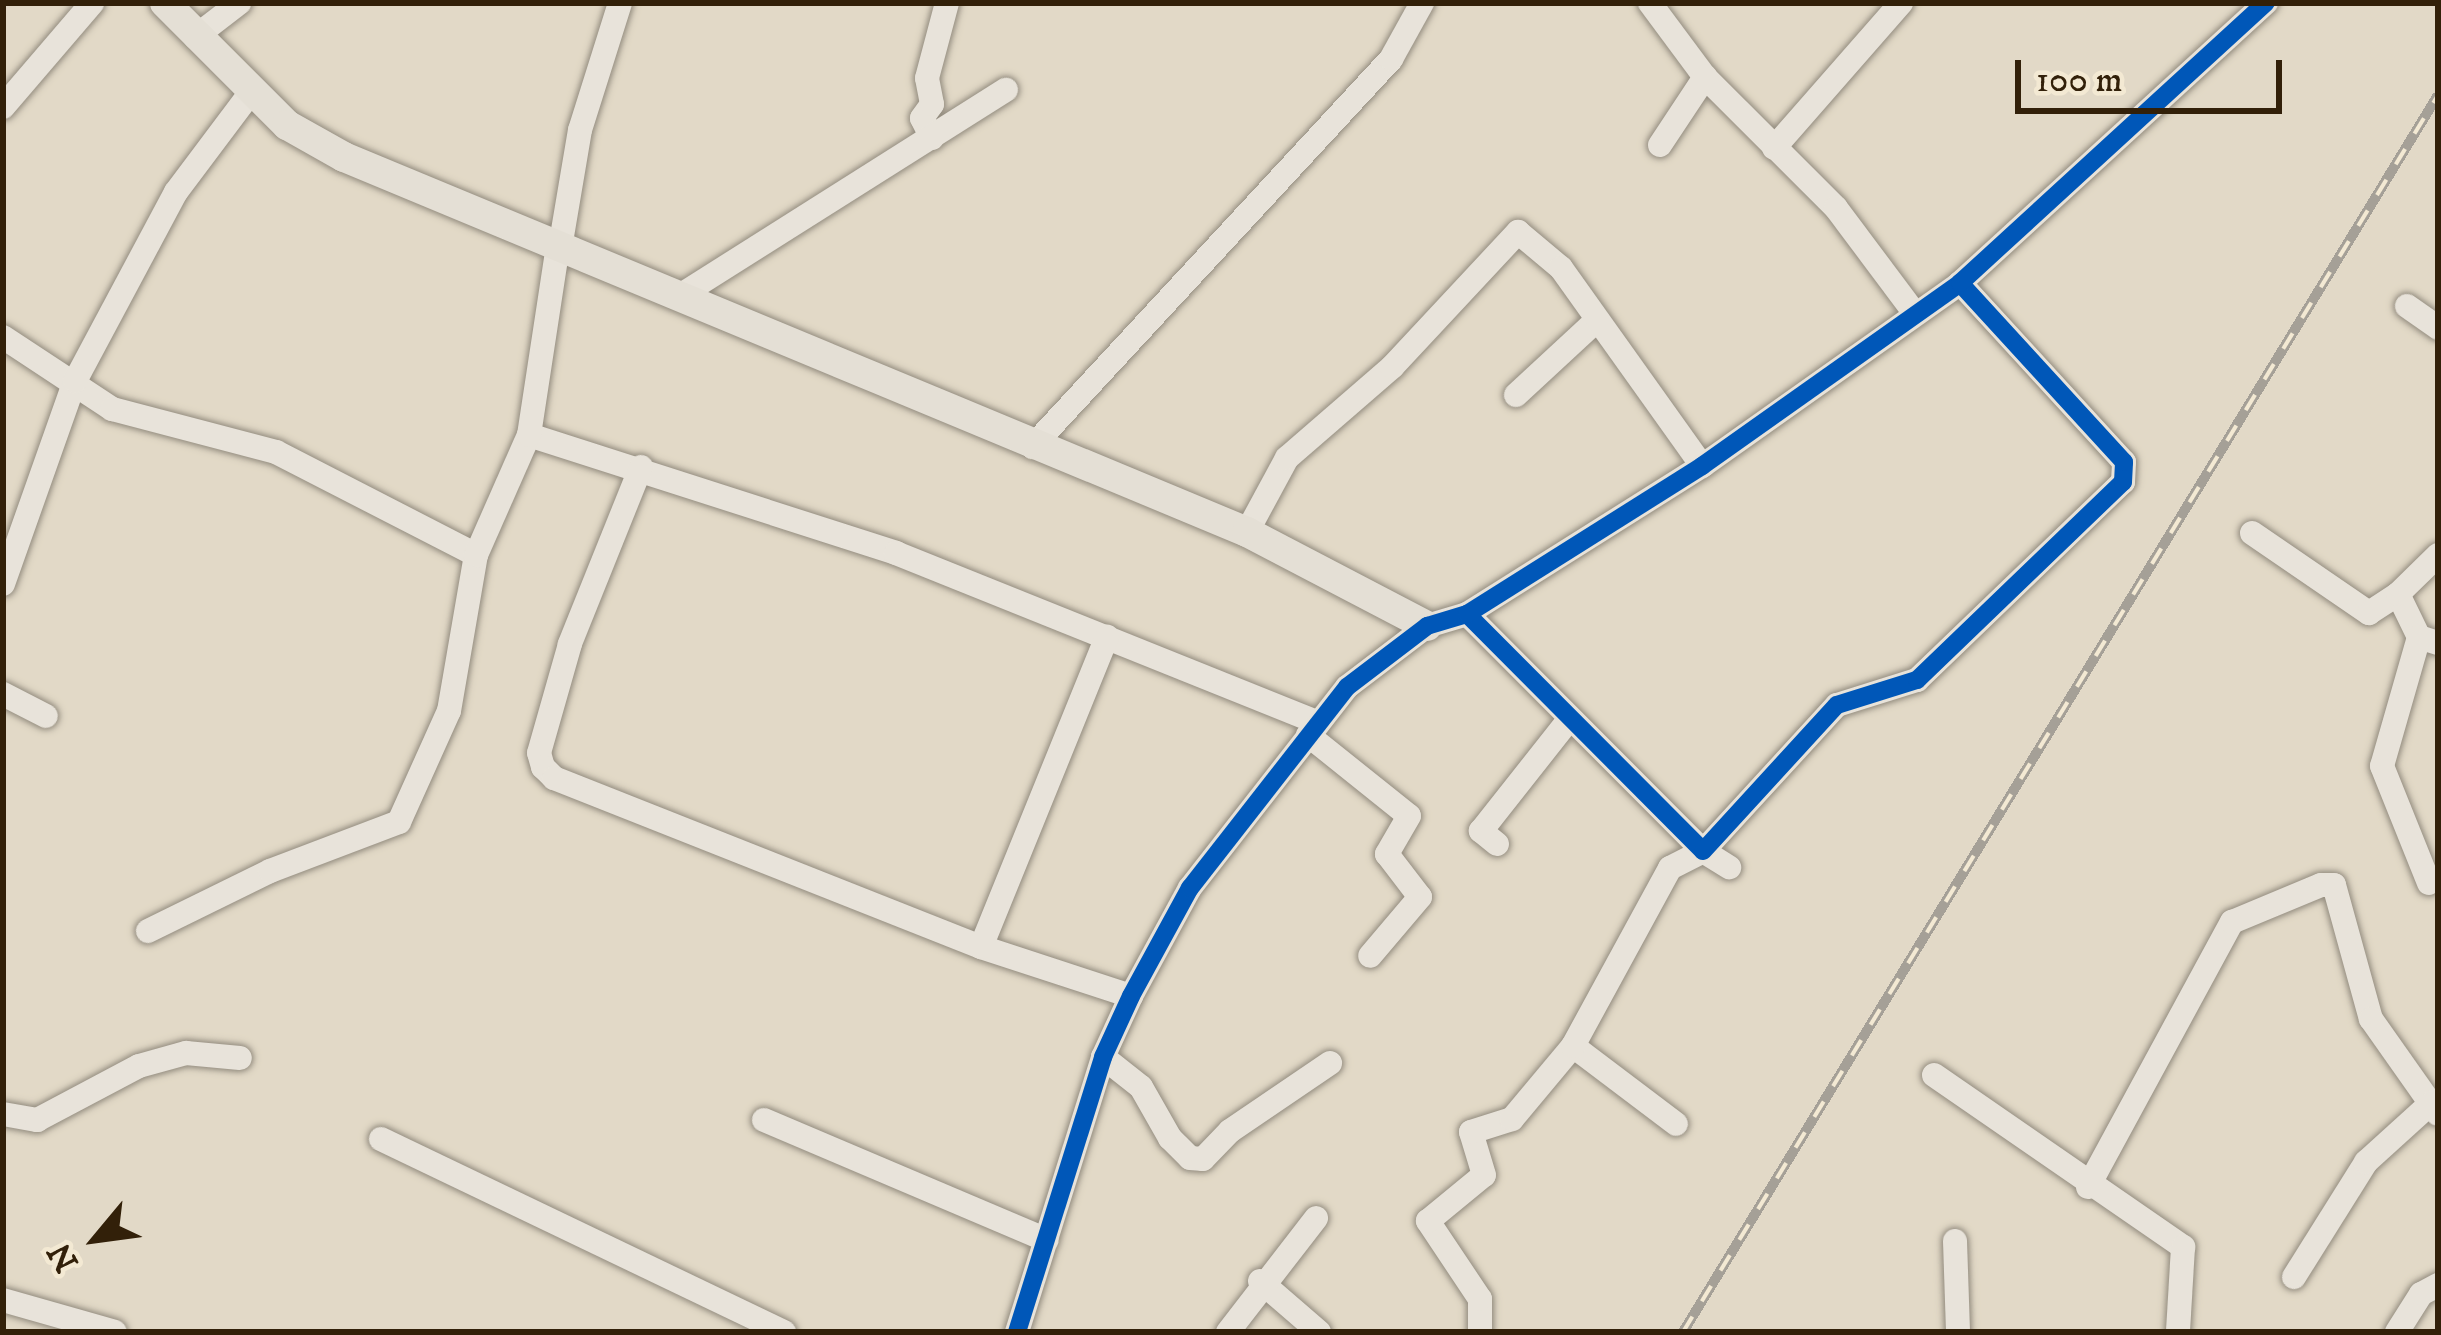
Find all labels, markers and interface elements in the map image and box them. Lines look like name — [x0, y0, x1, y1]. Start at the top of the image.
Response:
scale bar — [2021, 36, 2288, 110]
text: 100 m — [2036, 58, 2123, 103]
north arrow — [36, 1179, 156, 1299]
text: N — [40, 1235, 89, 1278]

